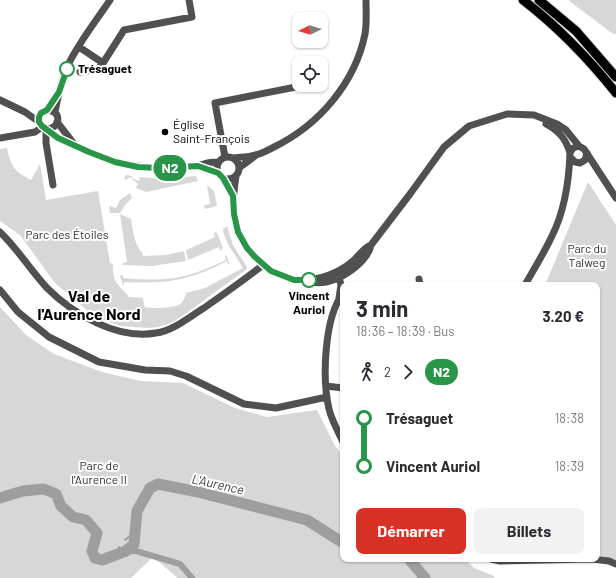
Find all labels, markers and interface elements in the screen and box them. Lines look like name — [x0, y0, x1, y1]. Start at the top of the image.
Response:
north arrow — [292, 12, 328, 48]
map controls — [292, 12, 328, 92]
button: locate — [292, 56, 328, 92]
marker: Trésaguet — [59, 61, 75, 77]
place label: Trésaguet — [78, 61, 132, 75]
place label: Église Saint-François — [173, 117, 250, 145]
marker: Église Saint-François — [160, 127, 170, 137]
line badge: N2 — [152, 155, 188, 181]
text: N2 — [161, 159, 179, 176]
park label: Parc des Étoiles — [25, 227, 109, 241]
park label: Parc du Talweg — [567, 241, 607, 269]
marker: Vincent Auriol — [301, 272, 317, 288]
district label: Val de l'Aurence Nord — [38, 286, 140, 323]
place label: Vincent Auriol — [288, 288, 330, 316]
text: 3 min — [356, 295, 408, 321]
text: 3.20 € — [542, 307, 584, 325]
text: 18:36 – 18:39 · Bus — [356, 323, 455, 339]
icon: walk — [356, 361, 378, 383]
icon: forward — [397, 361, 419, 383]
text: N2 — [433, 363, 450, 380]
text: 2 — [384, 364, 391, 380]
text: Trésaguet — [386, 409, 453, 427]
text: 18:38 — [555, 410, 584, 426]
text: Vincent Auriol — [386, 457, 480, 475]
park label: Parc de l'Aurence II — [71, 458, 127, 486]
text: 18:39 — [555, 458, 584, 474]
water label: L'Aurence — [190, 470, 246, 498]
button: Démarrer — [356, 508, 466, 554]
button: Billets — [474, 508, 584, 554]

